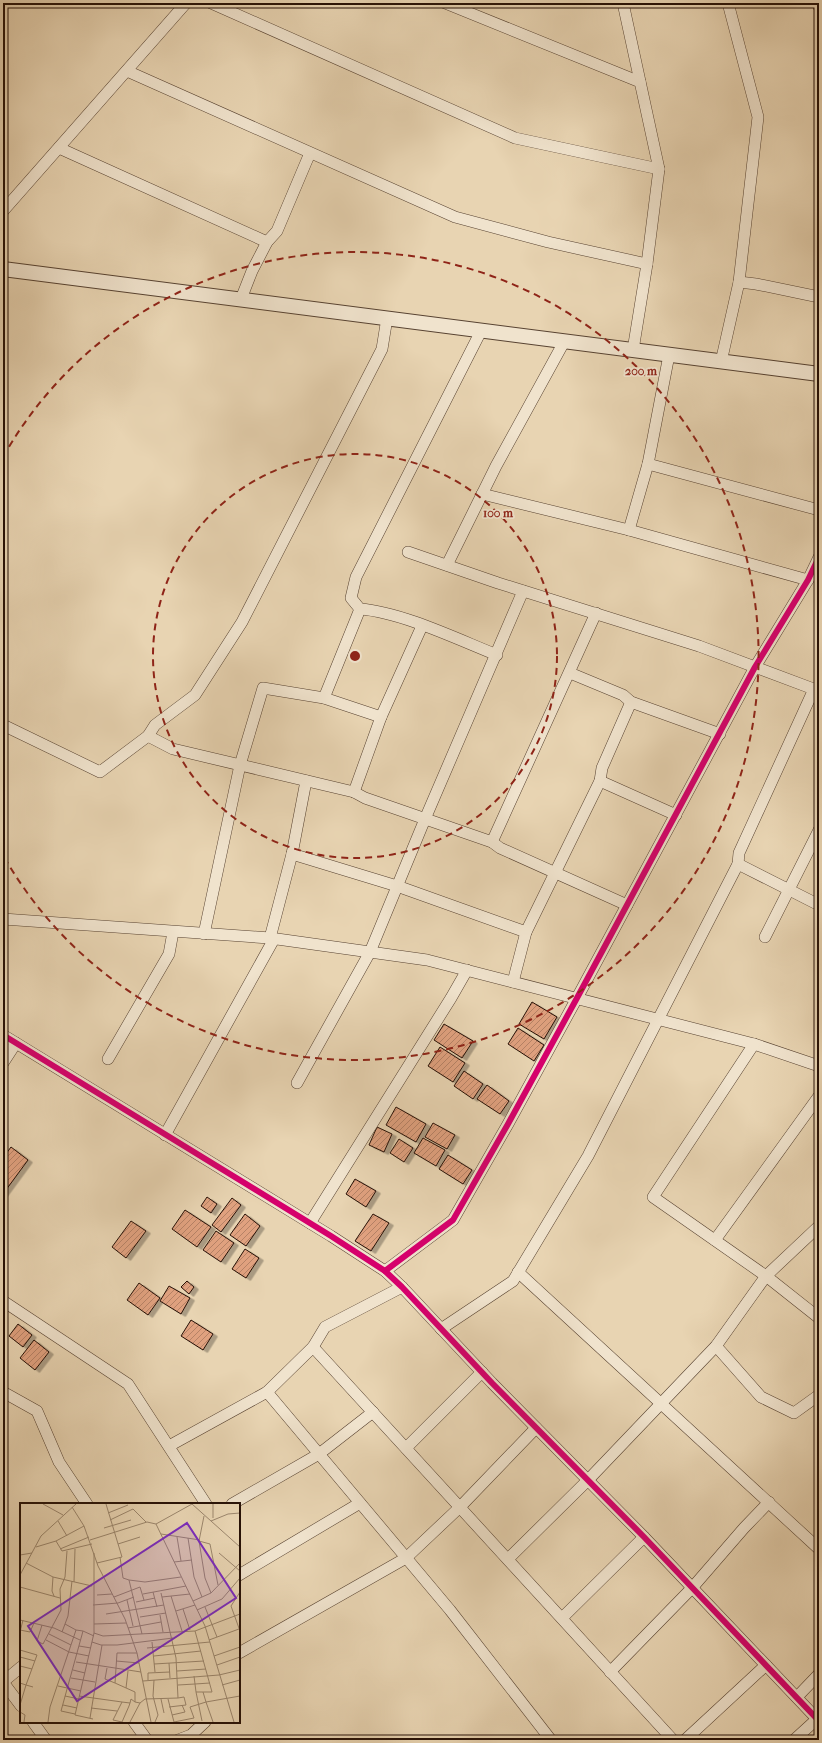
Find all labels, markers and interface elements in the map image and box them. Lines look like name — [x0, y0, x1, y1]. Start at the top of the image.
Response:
text: 200 m — [625, 364, 658, 378]
text: 100 m — [483, 506, 514, 520]
centre of rings — [348, 649, 362, 663]
inset map — [20, 1503, 240, 1723]

